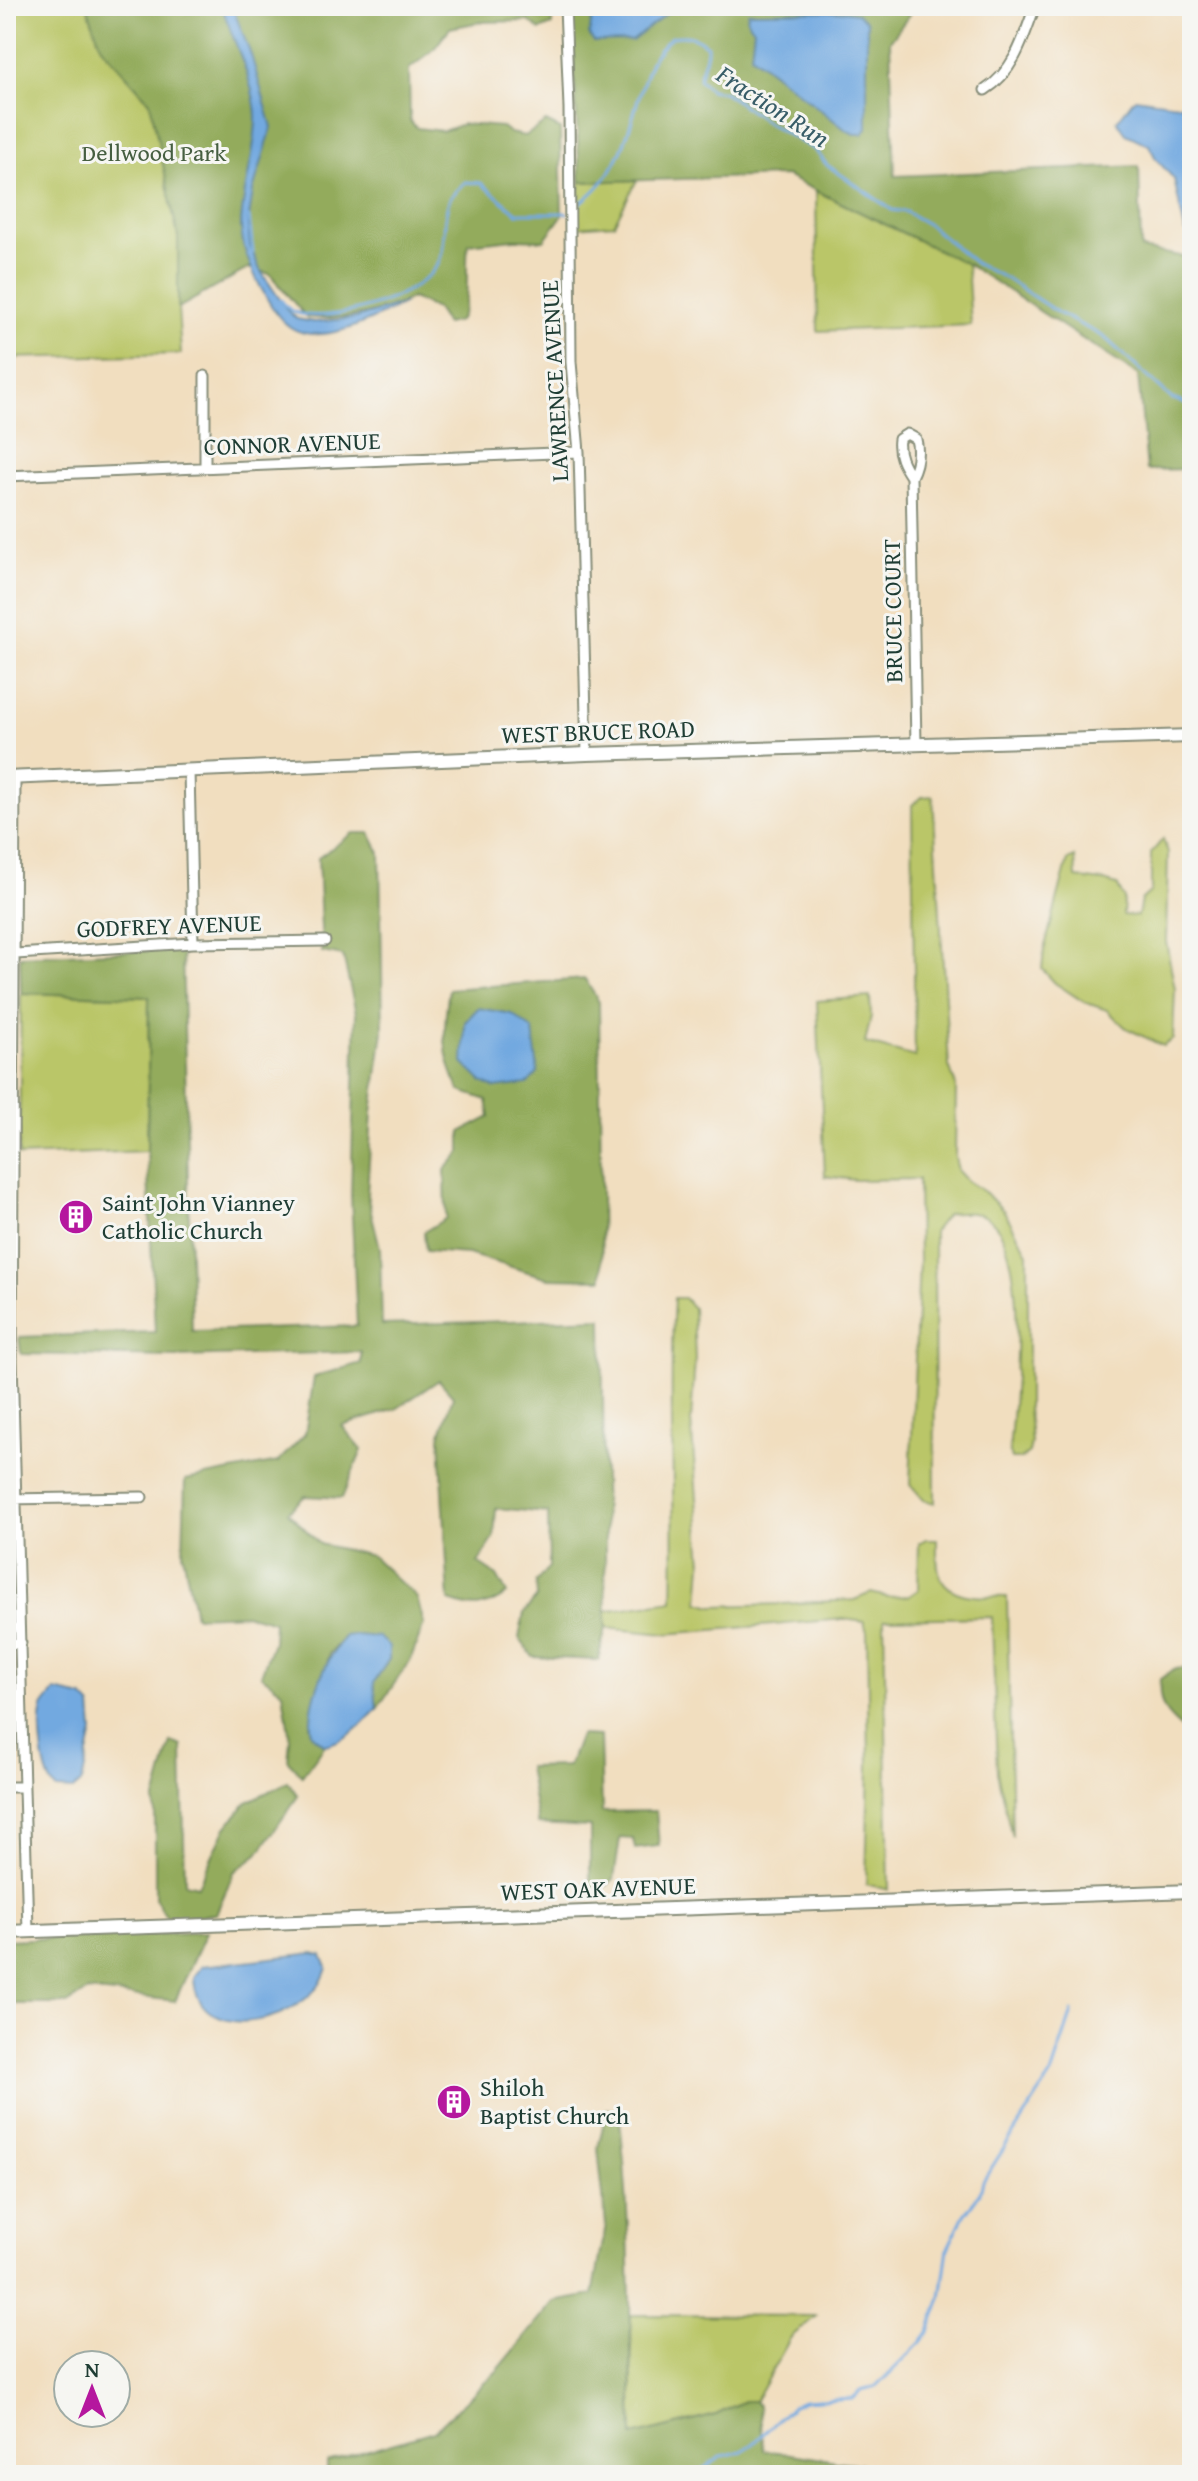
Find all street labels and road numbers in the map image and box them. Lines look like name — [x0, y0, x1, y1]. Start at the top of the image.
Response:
street label: LAWRENCE AVENUE — [532, 279, 577, 483]
street label: CONNOR AVENUE — [203, 423, 381, 464]
street label: BRUCE COURT — [874, 539, 911, 683]
street label: WEST BRUCE ROAD — [501, 711, 695, 752]
street label: GODFREY AVENUE — [76, 905, 262, 946]
street label: WEST OAK AVENUE — [500, 1868, 696, 1909]

